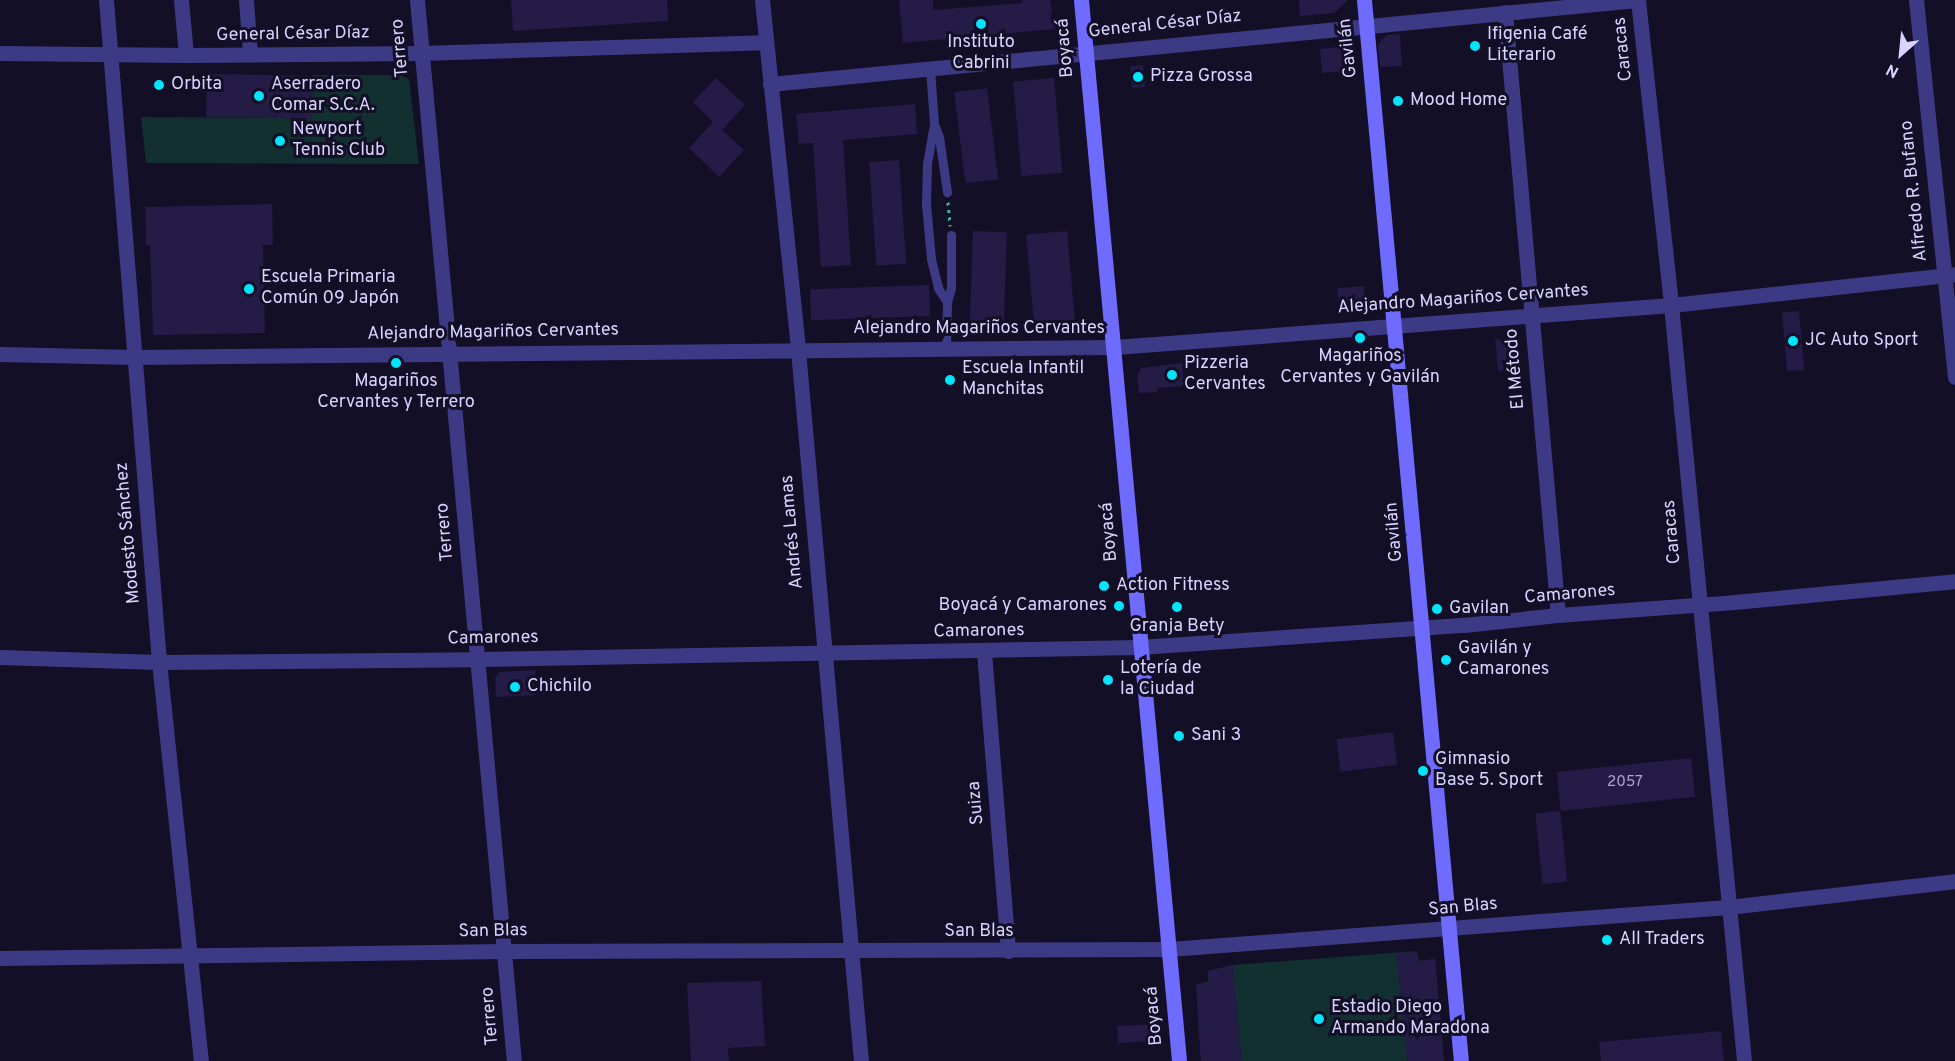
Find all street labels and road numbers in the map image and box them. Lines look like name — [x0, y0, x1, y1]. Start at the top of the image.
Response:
street label: General César Díaz — [1087, 6, 1243, 44]
street label: Caracas — [1610, 16, 1638, 82]
street label: Gavilán — [1335, 17, 1363, 79]
street label: Terrero — [388, 18, 414, 78]
street label: Boyacá — [1053, 18, 1079, 78]
street label: General César Díaz — [216, 23, 370, 47]
street label: Alfredo R. Bufano — [1897, 119, 1933, 263]
street label: Alejandro Magariños Cervantes — [1337, 280, 1589, 320]
street label: Alejandro Magariños Cervantes — [853, 318, 1105, 340]
street label: Alejandro Magariños Cervantes — [367, 320, 619, 346]
street label: El Método — [1502, 328, 1530, 410]
street label: Modesto Sánchez — [112, 461, 146, 605]
street label: Andrés Lamas — [777, 474, 809, 590]
street label: Caracas — [1659, 499, 1687, 565]
street label: Gavilán — [1382, 501, 1408, 563]
street label: Terrero — [433, 502, 459, 562]
street label: Boyacá — [1097, 502, 1123, 562]
street label: Camarones — [1524, 580, 1616, 610]
street label: Camarones — [933, 620, 1025, 644]
street label: Camarones — [447, 627, 539, 651]
street label: Suiza — [964, 780, 990, 826]
street label: San Blas — [1428, 894, 1498, 922]
street label: San Blas — [458, 921, 528, 943]
street label: San Blas — [944, 921, 1014, 943]
street label: Terrero — [478, 986, 504, 1046]
street label: Boyacá — [1142, 986, 1168, 1046]

